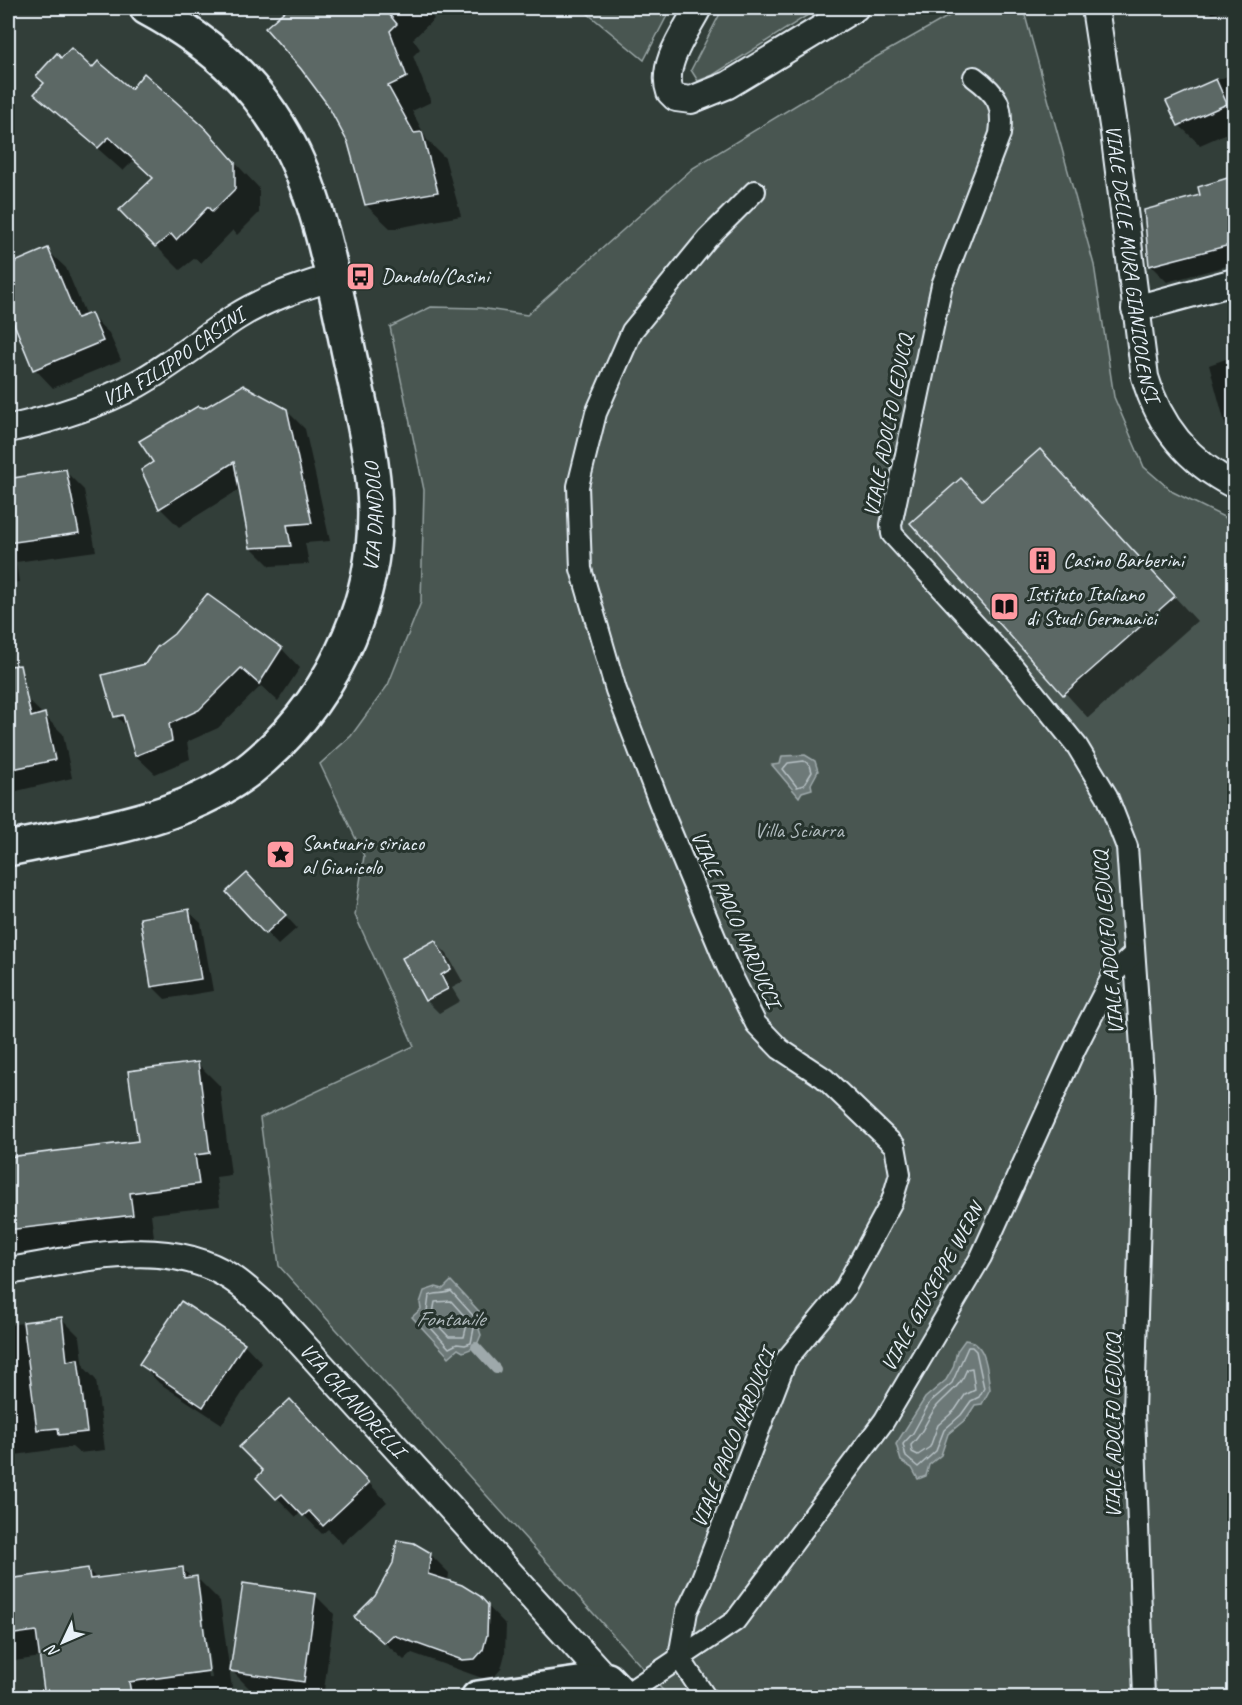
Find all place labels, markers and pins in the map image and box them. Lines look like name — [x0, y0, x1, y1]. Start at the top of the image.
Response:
bus stop icon: Dandolo/Casini — [344, 260, 376, 292]
place label: Dandolo/Casini — [381, 263, 492, 289]
building icon: Casino Barberini — [1026, 544, 1058, 576]
place label: Casino Barberini — [1063, 547, 1187, 573]
place label: Istituto Italiano di Studi Germanici — [1026, 581, 1159, 631]
library icon: Istituto Italiano di Studi Germanici — [989, 590, 1021, 622]
place label: Santuario siriaco al Gianicolo — [302, 830, 426, 880]
place icon: Santuario siriaco al Gianicolo — [265, 839, 297, 871]

